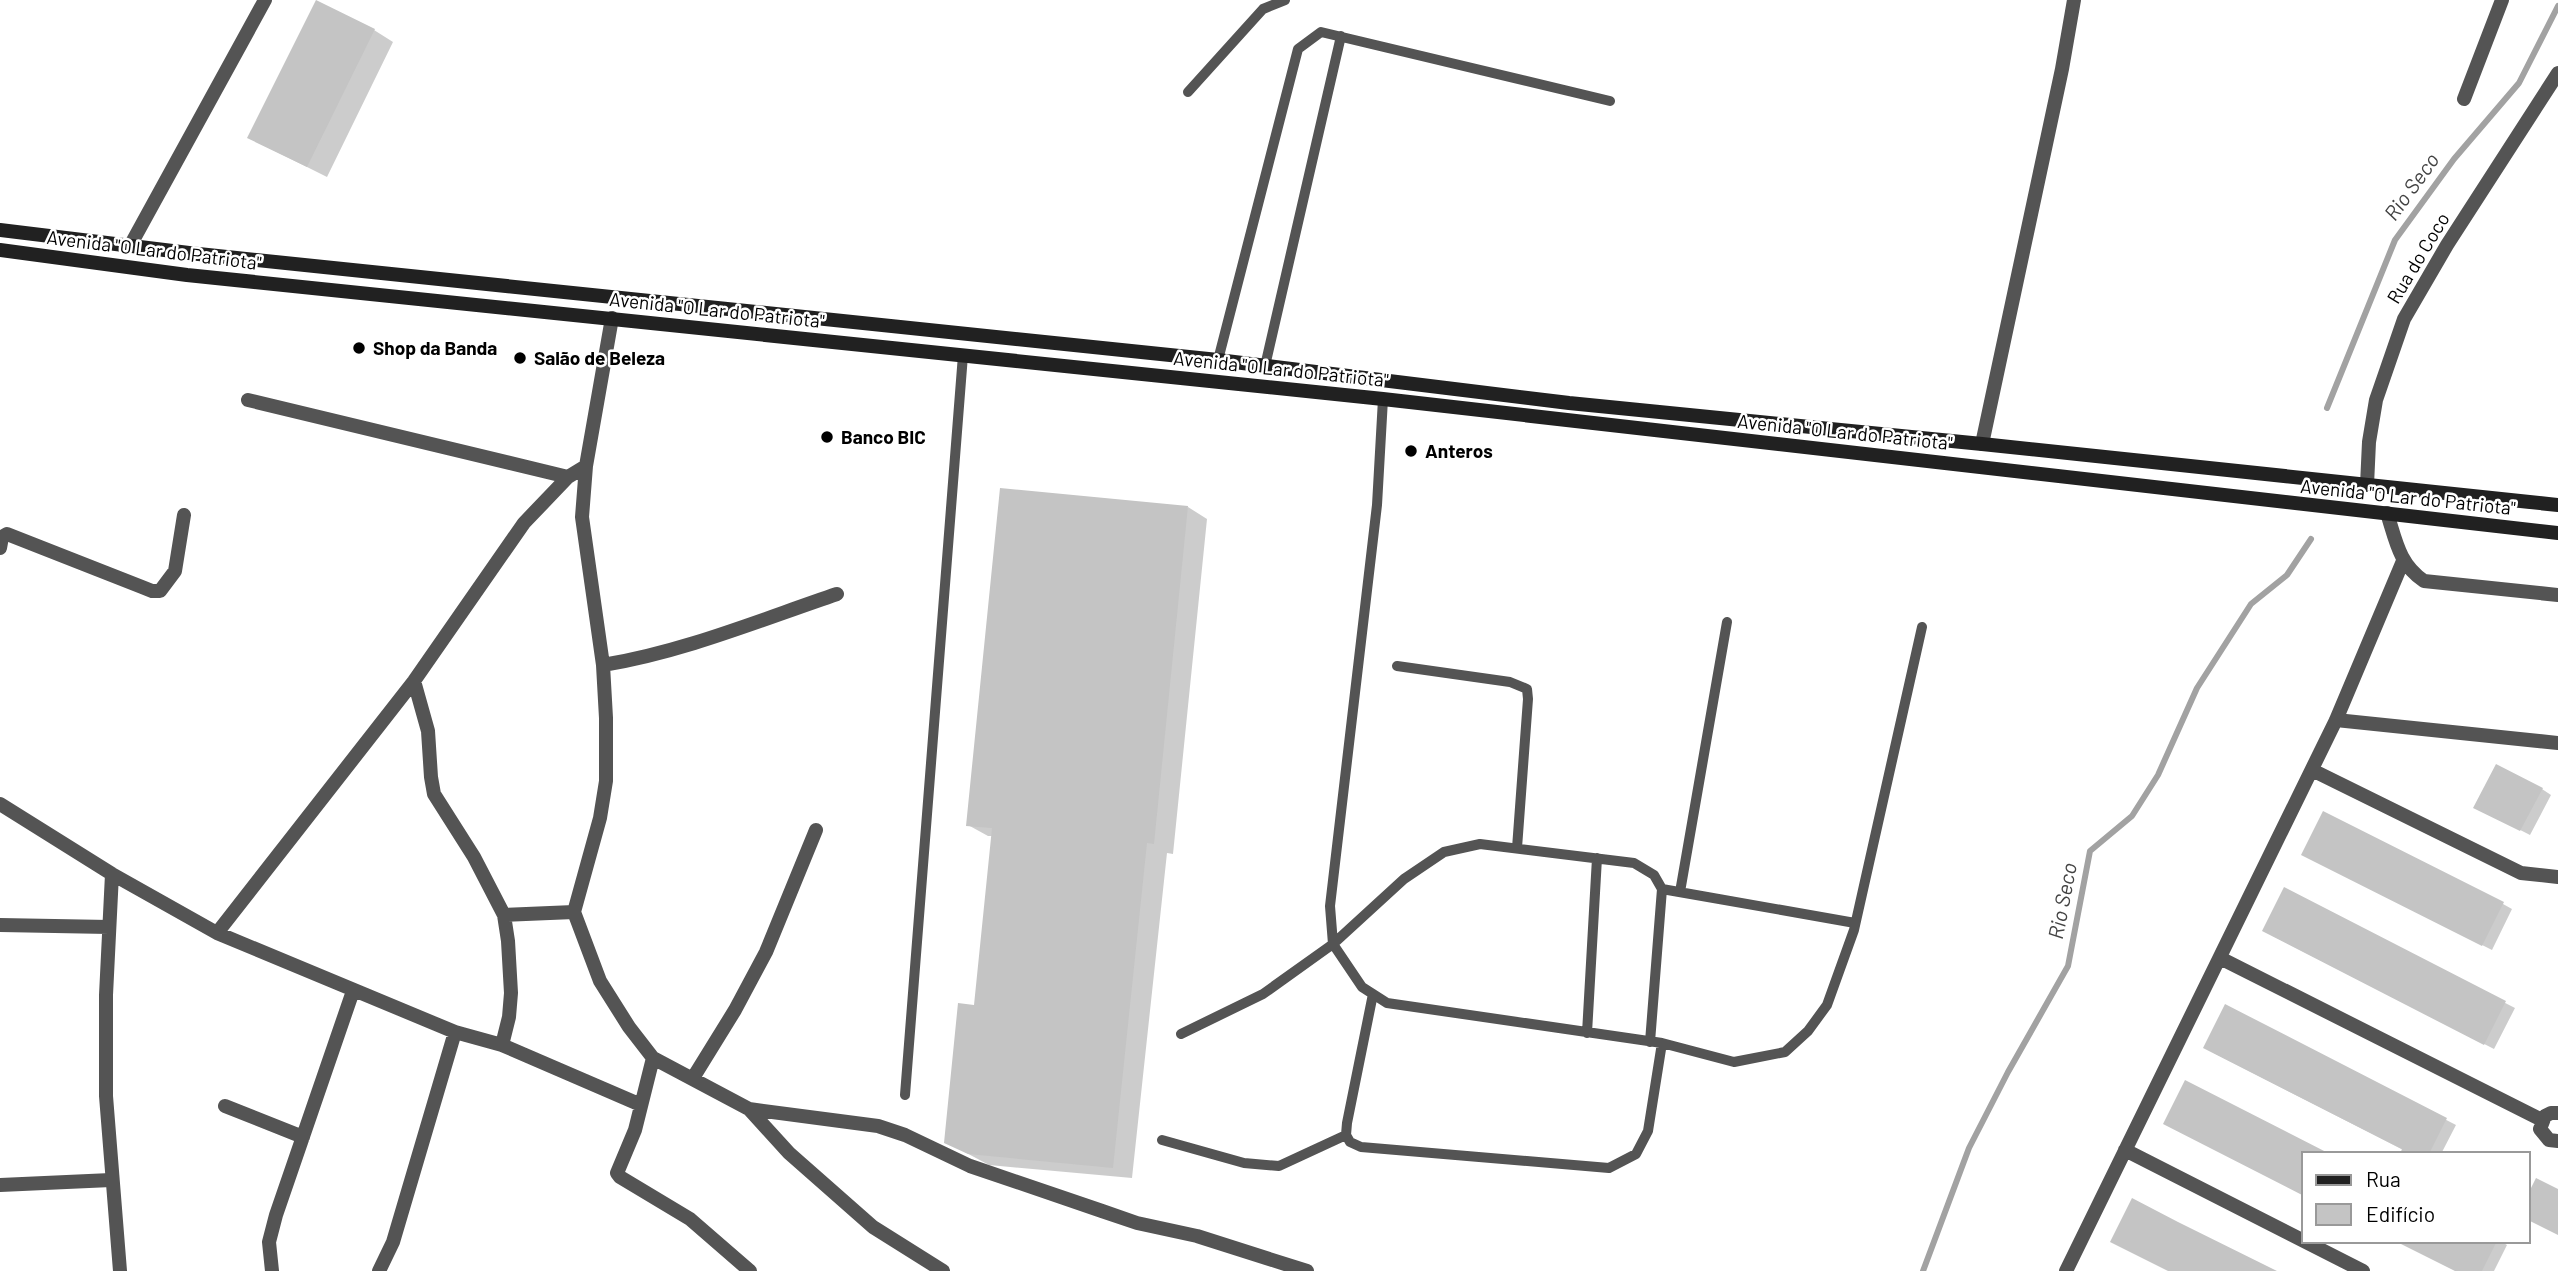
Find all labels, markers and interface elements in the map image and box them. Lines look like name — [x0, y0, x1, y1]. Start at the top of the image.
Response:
water label: Rio Seco — [2378, 148, 2444, 225]
street label: Rua do Coco — [2381, 208, 2454, 307]
street label: Avenida "O Lar do Patriota" — [45, 225, 263, 274]
street label: Avenida "O Lar do Patriota" — [608, 287, 826, 332]
place label: Shop da Banda — [373, 336, 497, 359]
marker: Shop da Banda — [351, 340, 367, 356]
place label: Salão de Beleza — [534, 346, 665, 369]
street label: Avenida "O Lar do Patriota" — [1172, 346, 1390, 391]
marker: Salão de Beleza — [512, 350, 528, 366]
street label: Avenida "O Lar do Patriota" — [1736, 409, 1954, 454]
place label: Banco BIC — [841, 425, 926, 448]
marker: Banco BIC — [819, 429, 835, 445]
place label: Anteros — [1425, 439, 1493, 462]
marker: Anteros — [1403, 443, 1419, 459]
street label: Avenida "O Lar do Patriota" — [2299, 474, 2517, 519]
water label: Rio Seco — [2042, 860, 2081, 941]
legend — [2302, 1152, 2530, 1243]
text: Rua — [2366, 1166, 2401, 1191]
text: Edifício — [2366, 1201, 2435, 1226]

